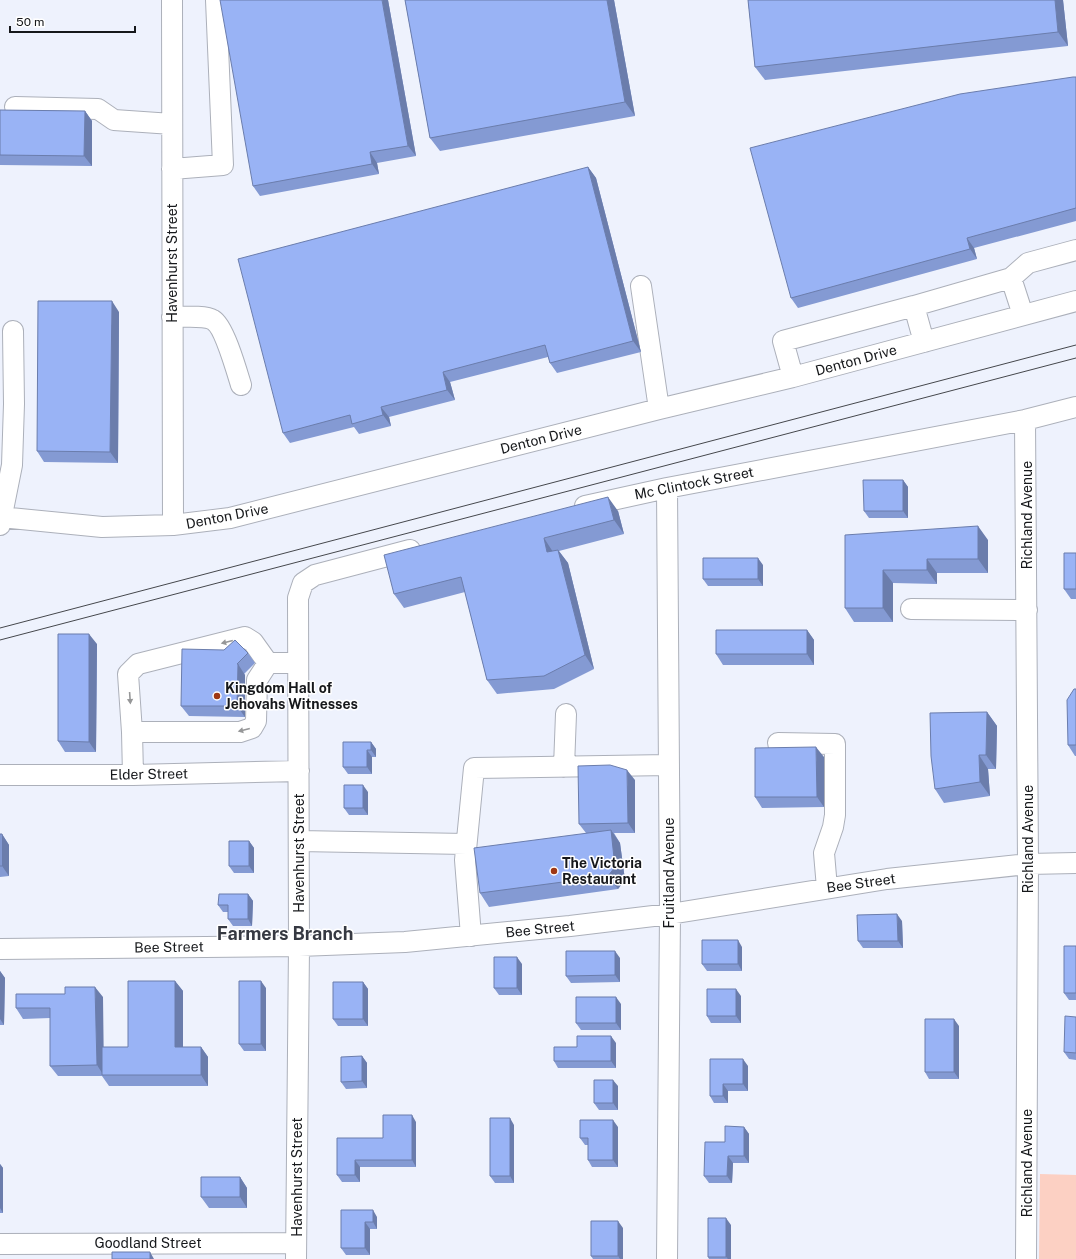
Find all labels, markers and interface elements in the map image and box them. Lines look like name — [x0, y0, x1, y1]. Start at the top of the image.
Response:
scale bar — [10, 8, 135, 34]
text: 50 m — [16, 15, 44, 29]
street label: Havenhurst Street — [164, 203, 180, 323]
street label: Denton Drive — [814, 341, 898, 379]
street label: Denton Drive — [499, 421, 584, 457]
street label: Richland Avenue — [1019, 461, 1035, 569]
street label: Mc Clintock Street — [633, 464, 755, 502]
street label: Denton Drive — [184, 500, 270, 532]
one-way arrow — [221, 639, 233, 645]
place label: Kingdom Hall of Jehovahs Witnesses — [225, 680, 358, 712]
marker: Kingdom Hall of Jehovahs Witnesses — [212, 691, 222, 701]
one-way arrow — [126, 692, 133, 704]
one-way arrow — [237, 728, 250, 734]
street label: Elder Street — [110, 765, 188, 783]
street label: Richland Avenue — [1020, 785, 1036, 893]
street label: Havenhurst Street — [291, 793, 307, 913]
street label: Fruitland Avenue — [661, 818, 677, 928]
place label: The Victoria Restaurant — [562, 855, 642, 887]
marker: The Victoria Restaurant — [549, 866, 559, 876]
street label: Bee Street — [825, 870, 897, 896]
street label: Bee Street — [505, 917, 575, 941]
district label: Farmers Branch — [217, 923, 353, 944]
street label: Bee Street — [134, 938, 204, 956]
street label: Richland Avenue — [1019, 1109, 1035, 1217]
street label: Havenhurst Street — [289, 1117, 305, 1237]
street label: Goodland Street — [94, 1235, 202, 1251]

